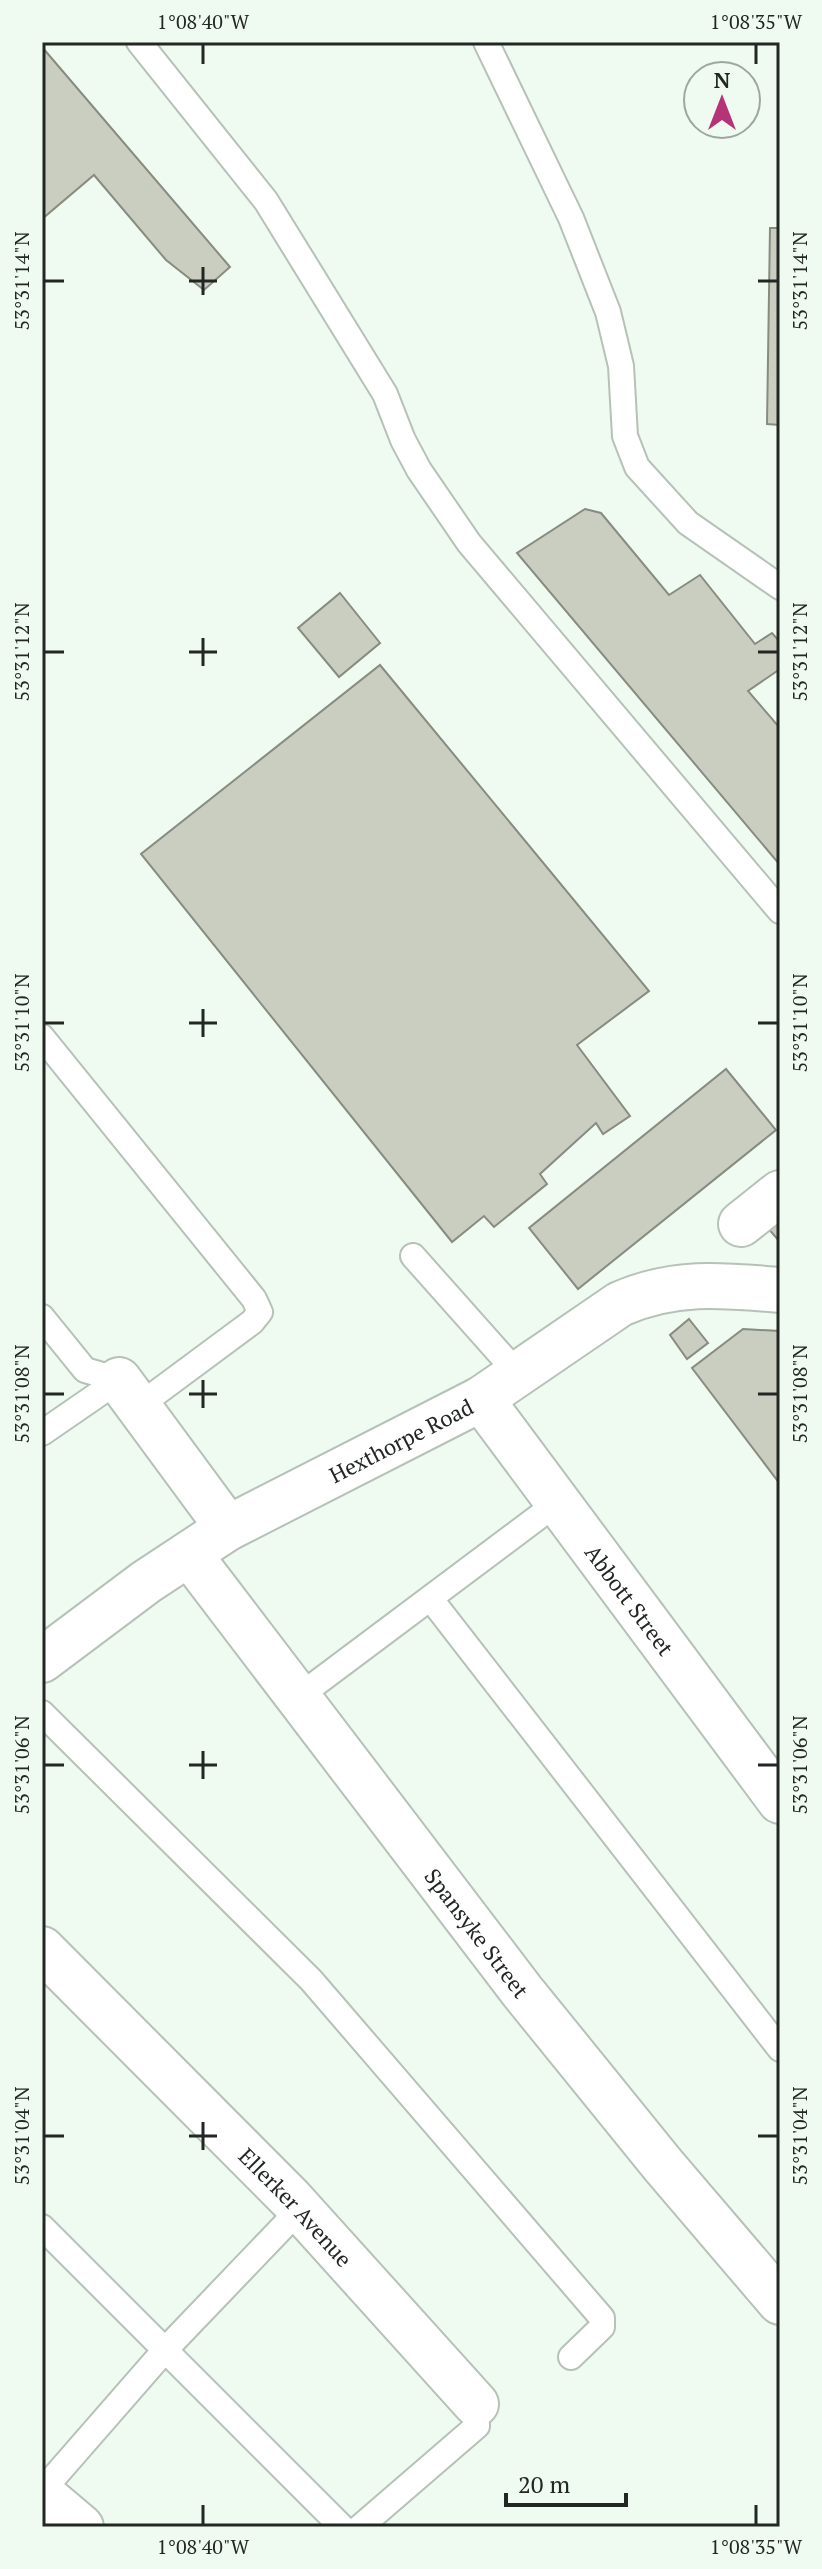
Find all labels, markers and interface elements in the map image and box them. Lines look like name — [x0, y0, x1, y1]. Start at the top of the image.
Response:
text: 1°08'40"W — [157, 8, 250, 35]
text: 1°08'35"W — [710, 8, 803, 35]
north arrow — [682, 60, 762, 140]
text: N — [714, 65, 731, 94]
text: 53°31'14"N — [8, 231, 35, 331]
text: 53°31'14"N — [786, 231, 813, 331]
text: 53°31'12"N — [8, 602, 35, 702]
text: 53°31'12"N — [786, 602, 813, 702]
text: 53°31'10"N — [8, 973, 35, 1073]
text: 53°31'10"N — [786, 973, 813, 1073]
text: 53°31'08"N — [8, 1344, 35, 1444]
text: 53°31'08"N — [786, 1344, 813, 1444]
street label: Hexthorpe Road — [324, 1391, 478, 1489]
street label: Abbott Street — [579, 1538, 681, 1661]
text: 53°31'06"N — [8, 1715, 35, 1815]
text: 53°31'06"N — [786, 1715, 813, 1815]
street label: Spansyke Street — [419, 1862, 536, 2003]
text: 53°31'04"N — [8, 2086, 35, 2186]
text: 53°31'04"N — [786, 2086, 813, 2186]
street label: Ellerker Avenue — [233, 2141, 359, 2272]
scale bar — [506, 2457, 626, 2507]
text: 20 m — [518, 2468, 570, 2500]
text: 1°08'40"W — [157, 2533, 250, 2560]
text: 1°08'35"W — [710, 2533, 803, 2560]

